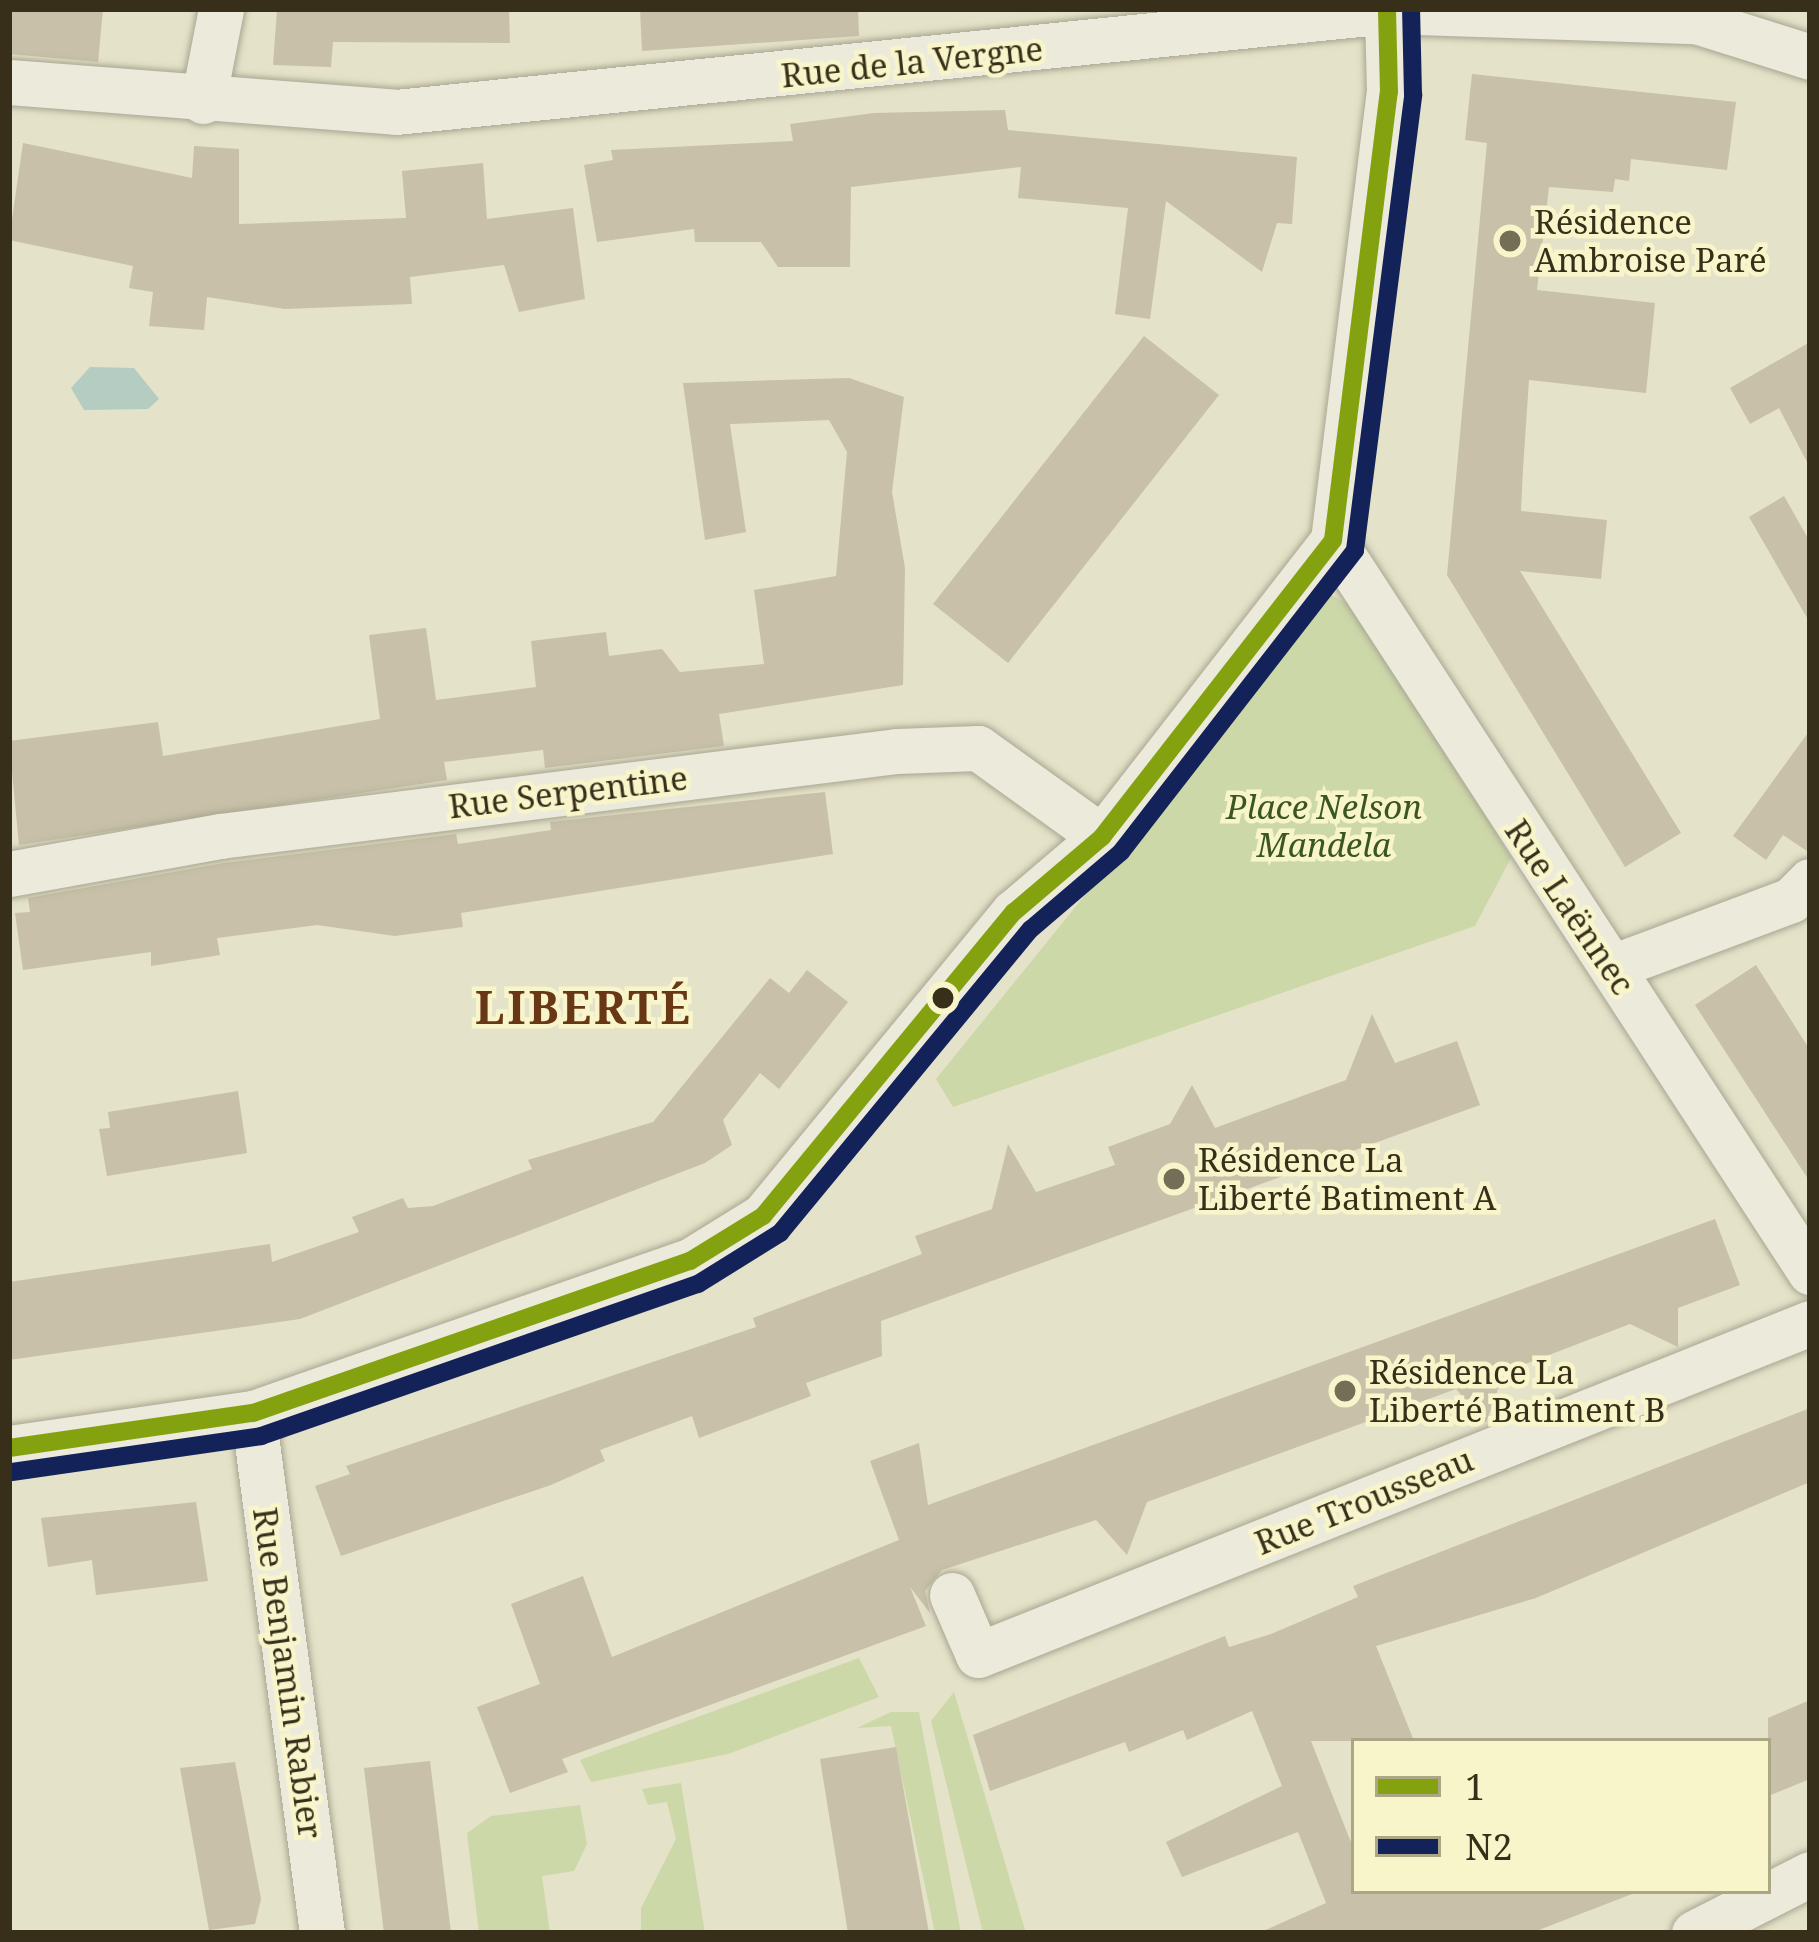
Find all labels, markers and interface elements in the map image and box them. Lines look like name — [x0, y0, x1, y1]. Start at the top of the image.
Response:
street label: Rue de la Vergne — [779, 29, 1045, 95]
place label: Résidence Ambroise Paré — [1534, 202, 1767, 280]
marker: Résidence Ambroise Paré — [1497, 228, 1523, 254]
street label: Rue Serpentine — [446, 758, 690, 826]
park label: Place Nelson Mandela — [1226, 787, 1422, 865]
street label: Rue Laënnec — [1497, 812, 1643, 1002]
district label: LIBERTÉ — [475, 980, 693, 1034]
unlabelled marker — [932, 987, 954, 1009]
place label: Résidence La Liberté Batiment A — [1198, 1140, 1496, 1218]
marker: Résidence La Liberté Batiment A — [1161, 1166, 1187, 1192]
place label: Résidence La Liberté Batiment B — [1369, 1352, 1666, 1430]
marker: Résidence La Liberté Batiment B — [1332, 1378, 1358, 1404]
street label: Rue Trousseau — [1249, 1439, 1479, 1563]
street label: Rue Benjamin Rabier — [245, 1505, 331, 1841]
legend — [1351, 1738, 1771, 1894]
text: 1 — [1465, 1762, 1485, 1811]
text: N2 — [1465, 1822, 1513, 1871]

